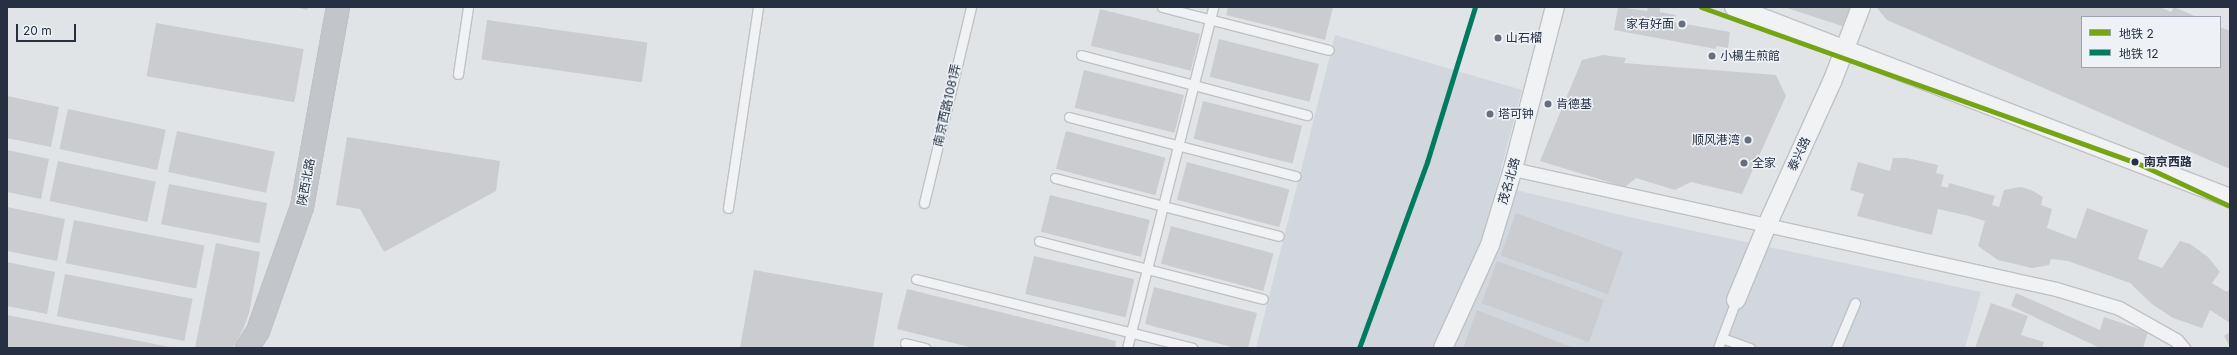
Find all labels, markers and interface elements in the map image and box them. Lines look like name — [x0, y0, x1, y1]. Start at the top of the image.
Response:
scale bar — [18, 16, 78, 42]
legend — [2081, 16, 2221, 68]
place label: 家有好面 — [1626, 17, 1674, 31]
marker: 家有好面 — [1677, 19, 1687, 29]
text: 20 m — [23, 23, 52, 38]
text: 地铁 2 — [2119, 26, 2154, 41]
place label: 山石榴 — [1506, 31, 1542, 45]
marker: 山石榴 — [1493, 33, 1503, 43]
text: 地铁 12 — [2119, 46, 2159, 61]
place label: 小楊生煎館 — [1720, 49, 1780, 63]
marker: 小楊生煎館 — [1707, 51, 1717, 61]
street label: 南京西路1081弄 — [930, 62, 964, 148]
place label: 肯德基 — [1556, 97, 1592, 111]
marker: 肯德基 — [1543, 99, 1553, 109]
place label: 塔可钟 — [1498, 107, 1534, 121]
marker: 塔可钟 — [1485, 109, 1495, 119]
place label: 顺风港湾 — [1692, 133, 1740, 147]
marker: 顺风港湾 — [1743, 135, 1753, 145]
street label: 泰兴路 — [1785, 135, 1813, 173]
marker: 南京西路 — [2128, 155, 2142, 169]
place label: 南京西路 — [2144, 155, 2192, 169]
street label: 茂名北路 — [1495, 156, 1523, 206]
place label: 全家 — [1752, 156, 1776, 170]
street label: 陕西北路 — [294, 157, 318, 207]
marker: 全家 — [1739, 158, 1749, 168]

